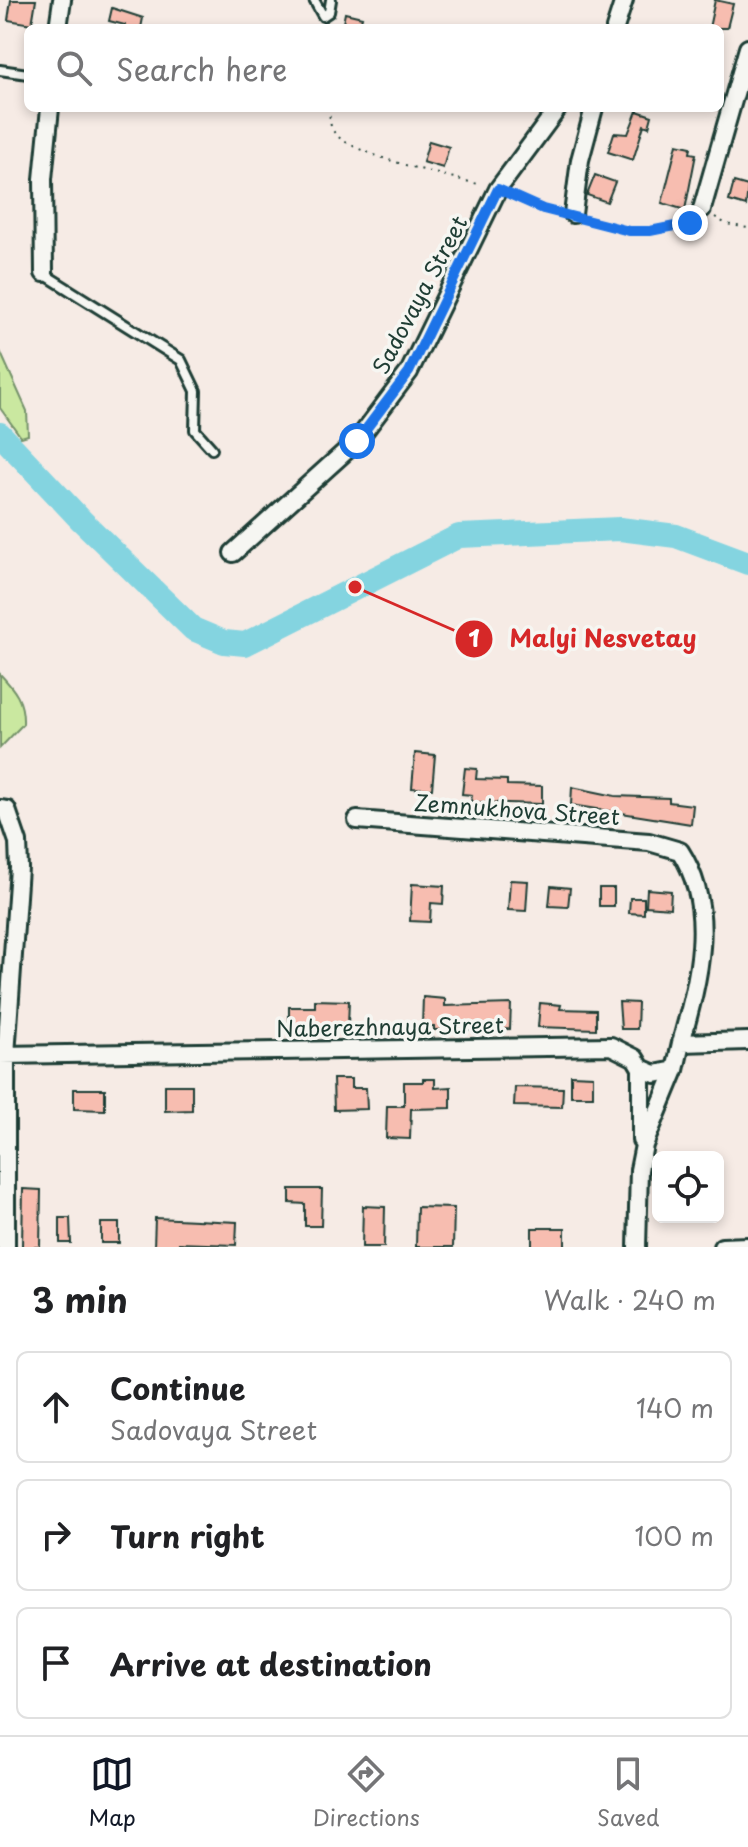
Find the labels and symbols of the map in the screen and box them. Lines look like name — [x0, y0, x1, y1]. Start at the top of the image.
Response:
route end — [672, 205, 708, 241]
street label: Sadovaya Street — [363, 209, 474, 379]
route start — [339, 423, 375, 459]
callout: Malyi Nesvetay — [454, 615, 712, 663]
text: 1 — [468, 619, 480, 655]
text: Malyi Nesvetay — [510, 619, 696, 655]
street label: Zemnukhova Street — [413, 785, 621, 832]
street label: Naberezhnaya Street — [276, 1007, 504, 1044]

